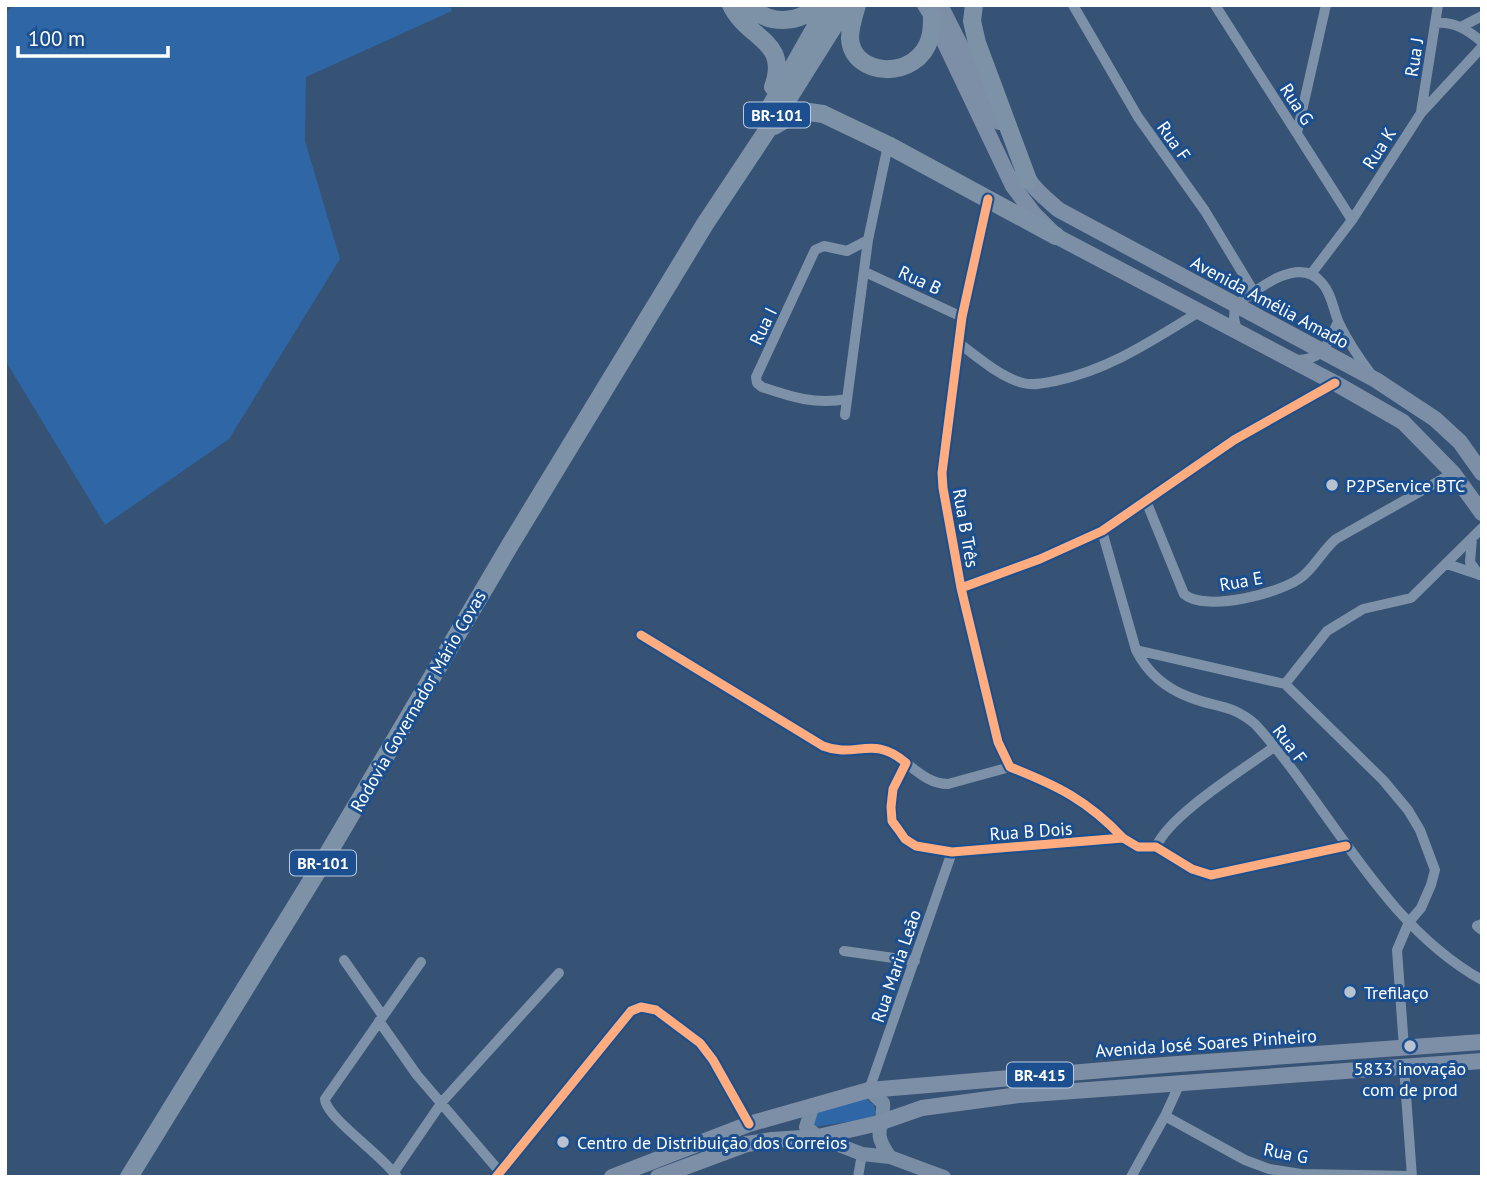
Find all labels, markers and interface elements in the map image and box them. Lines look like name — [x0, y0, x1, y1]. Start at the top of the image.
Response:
scale bar — [18, 14, 168, 58]
text: 100 m — [28, 25, 85, 52]
street label: Rua J — [1400, 36, 1428, 78]
street label: Rua G — [1275, 79, 1319, 129]
road number: BR-101 — [744, 102, 810, 127]
street label: Rua F — [1152, 117, 1196, 165]
street label: Rua K — [1357, 123, 1401, 173]
street label: Avenida Amélia Amado — [1187, 251, 1353, 353]
street label: Rua B — [895, 260, 945, 300]
street label: Rua I — [744, 303, 782, 349]
place label: P2PService BTC — [1346, 474, 1465, 497]
marker: P2PService BTC — [1324, 477, 1340, 493]
street label: Rua B Três — [948, 487, 984, 569]
street label: Rua E — [1218, 566, 1264, 596]
street label: Rodovia Governador Mário Covas — [345, 586, 491, 816]
street label: Rua F — [1268, 720, 1312, 768]
street label: Rua B Dois — [989, 817, 1073, 845]
road number: BR-101 — [290, 850, 356, 876]
street label: Rua Maria Leão — [866, 907, 926, 1025]
place label: Trefilaço — [1364, 981, 1429, 1004]
marker: Trefilaço — [1342, 984, 1358, 1000]
street label: Avenida José Soares Pinheiro — [1094, 1024, 1318, 1062]
marker: 5833 inovação com de prod — [1402, 1038, 1418, 1054]
place label: 5833 inovação com de prod — [1354, 1057, 1466, 1101]
road number: BR-415 — [1007, 1063, 1073, 1088]
place label: Centro de Distribuição dos Correios — [577, 1131, 847, 1154]
marker: Centro de Distribuição dos Correios — [555, 1134, 571, 1150]
street label: Rua G — [1262, 1137, 1310, 1169]

